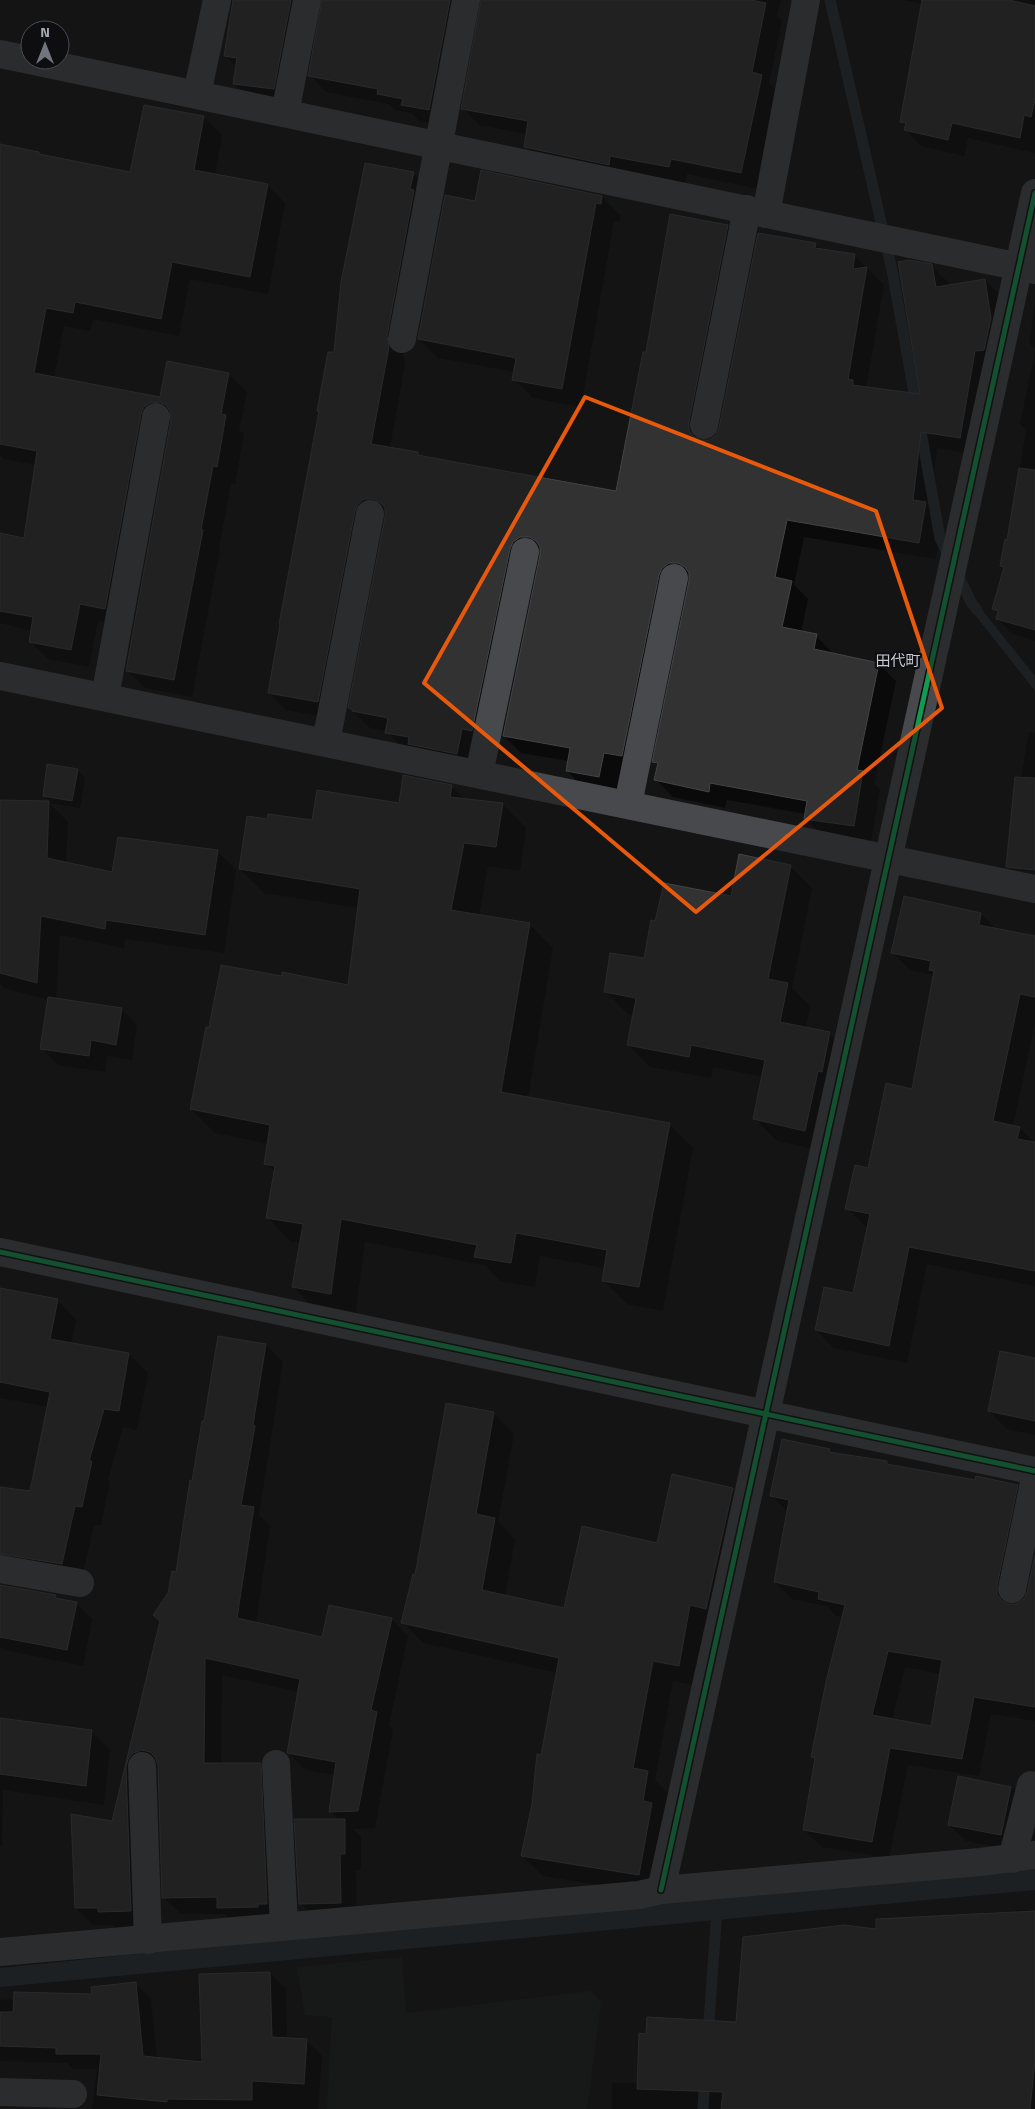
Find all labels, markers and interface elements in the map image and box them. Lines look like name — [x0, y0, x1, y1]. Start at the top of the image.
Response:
north arrow — [20, 20, 70, 70]
text: N — [40, 21, 50, 42]
district label: 田代町 — [875, 649, 921, 672]

